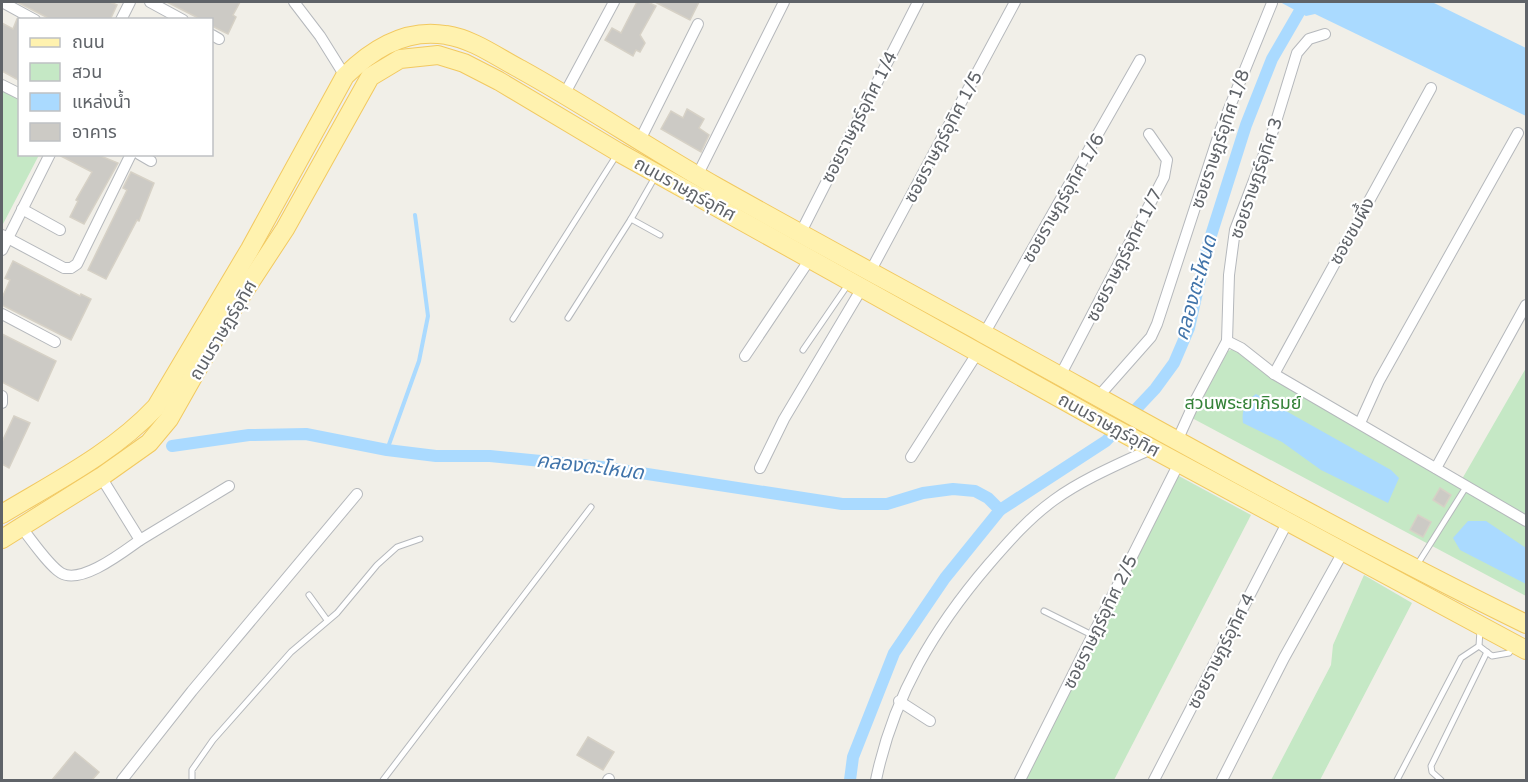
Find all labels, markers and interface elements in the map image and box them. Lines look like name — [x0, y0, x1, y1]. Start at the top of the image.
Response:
legend — [18, 18, 213, 156]
text: ถนน — [72, 31, 105, 53]
street label: ซอยราษฎร์อุทิศ 1/4 — [816, 47, 902, 187]
text: สวน — [72, 61, 102, 83]
street label: ซอยราษฎร์อุทิศ 1/8 — [1186, 66, 1254, 212]
street label: ซอยราษฎร์อุทิศ 1/5 — [899, 67, 987, 207]
text: แหล่งน้ำ — [72, 89, 131, 113]
street label: ซอยราษฎร์อุทิศ 3 — [1225, 114, 1287, 242]
text: อาคาร — [72, 121, 117, 143]
street label: ซอยราษฎร์อุทิศ 1/6 — [1017, 129, 1109, 267]
street label: ถนนราษฎร์อุทิศ — [630, 152, 740, 226]
street label: ซอยราษฎร์อุทิศ 1/7 — [1081, 185, 1167, 325]
street label: ซอยชมผึ้ง — [1323, 193, 1379, 268]
water label: คลองตะโหนด — [1170, 232, 1223, 343]
street label: ถนนราษฎร์อุทิศ — [185, 276, 261, 384]
street label: ถนนราษฎร์อุทิศ — [1054, 388, 1164, 462]
park label: สวนพระยาภิรมย์ — [1185, 392, 1302, 414]
water label: คลองตะโหนด — [535, 449, 646, 486]
street label: ซอยราษฎร์อุทิศ 2/5 — [1058, 551, 1142, 693]
street label: ซอยราษฎร์อุทิศ 4 — [1182, 589, 1260, 713]

